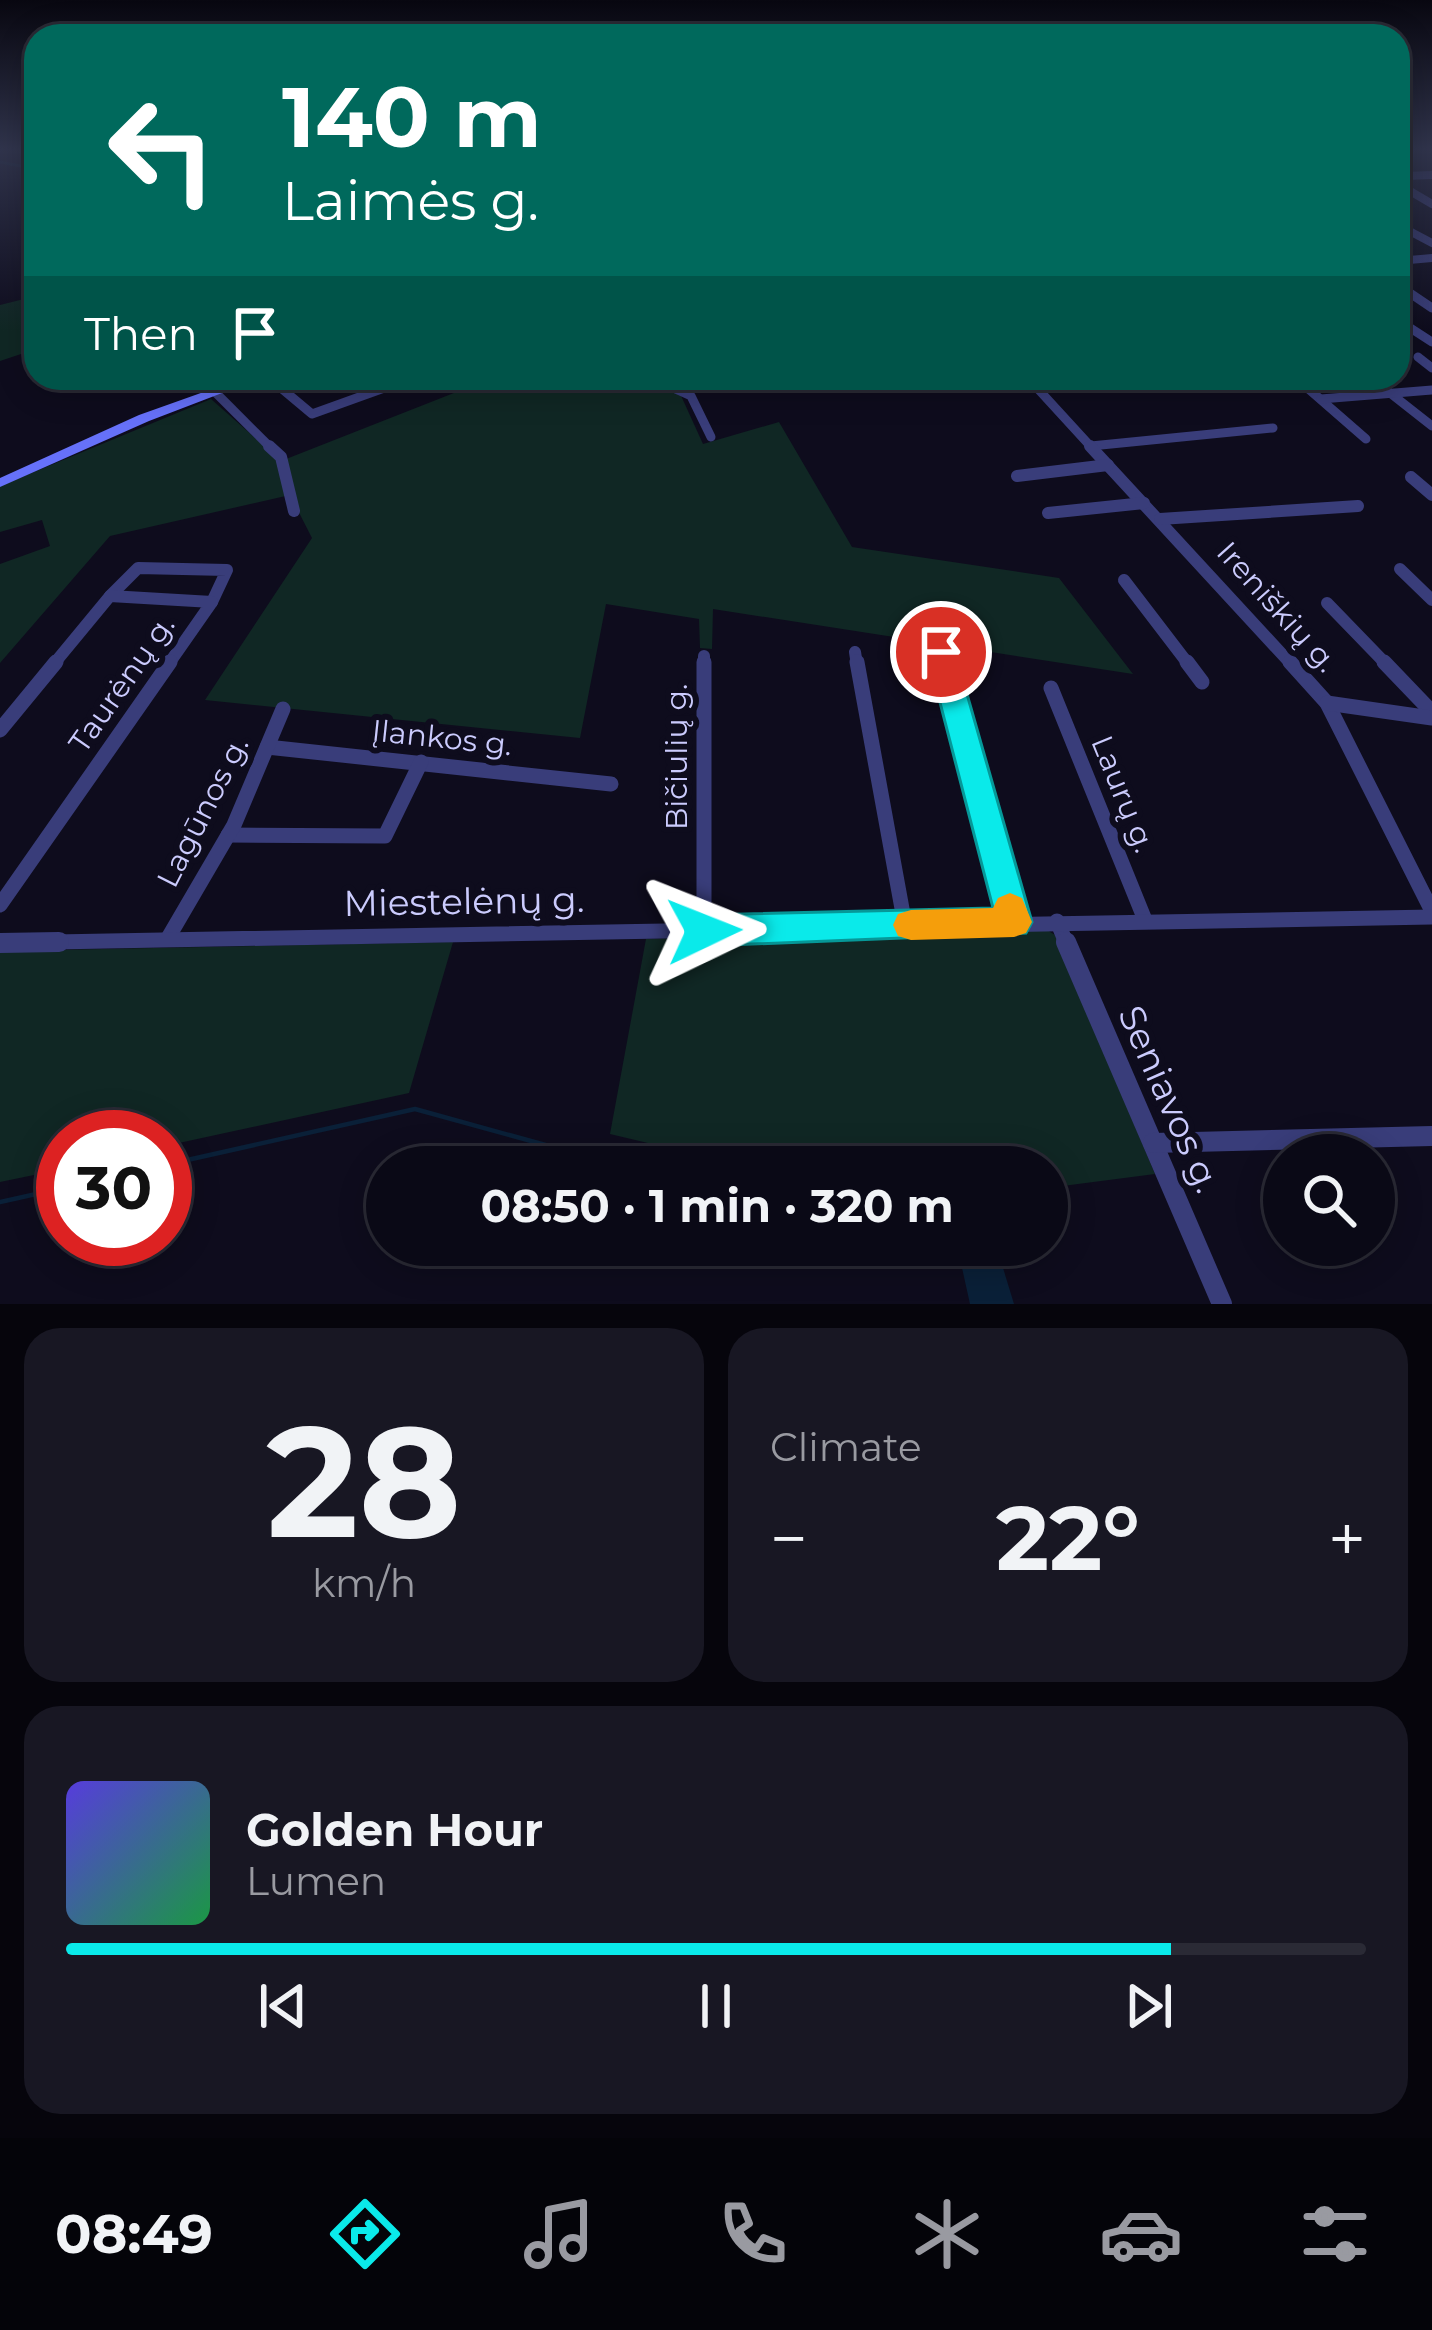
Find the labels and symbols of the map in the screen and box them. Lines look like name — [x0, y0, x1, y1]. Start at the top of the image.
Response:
street label: Ireniškių g. — [1209, 534, 1346, 680]
pin — [890, 601, 992, 703]
street label: Taurėnų g. — [61, 608, 182, 760]
street label: Bičiulių g. — [658, 684, 695, 830]
street label: Įlankos g. — [370, 712, 514, 763]
street label: Lagūnos g. — [149, 730, 256, 893]
street label: Laurų g. — [1083, 730, 1164, 858]
position arrow — [641, 868, 767, 994]
street label: Miestelėnų g. — [343, 877, 585, 925]
street label: Seniavos g. — [1109, 999, 1231, 1199]
speed limit sign: 30 — [36, 1110, 192, 1266]

